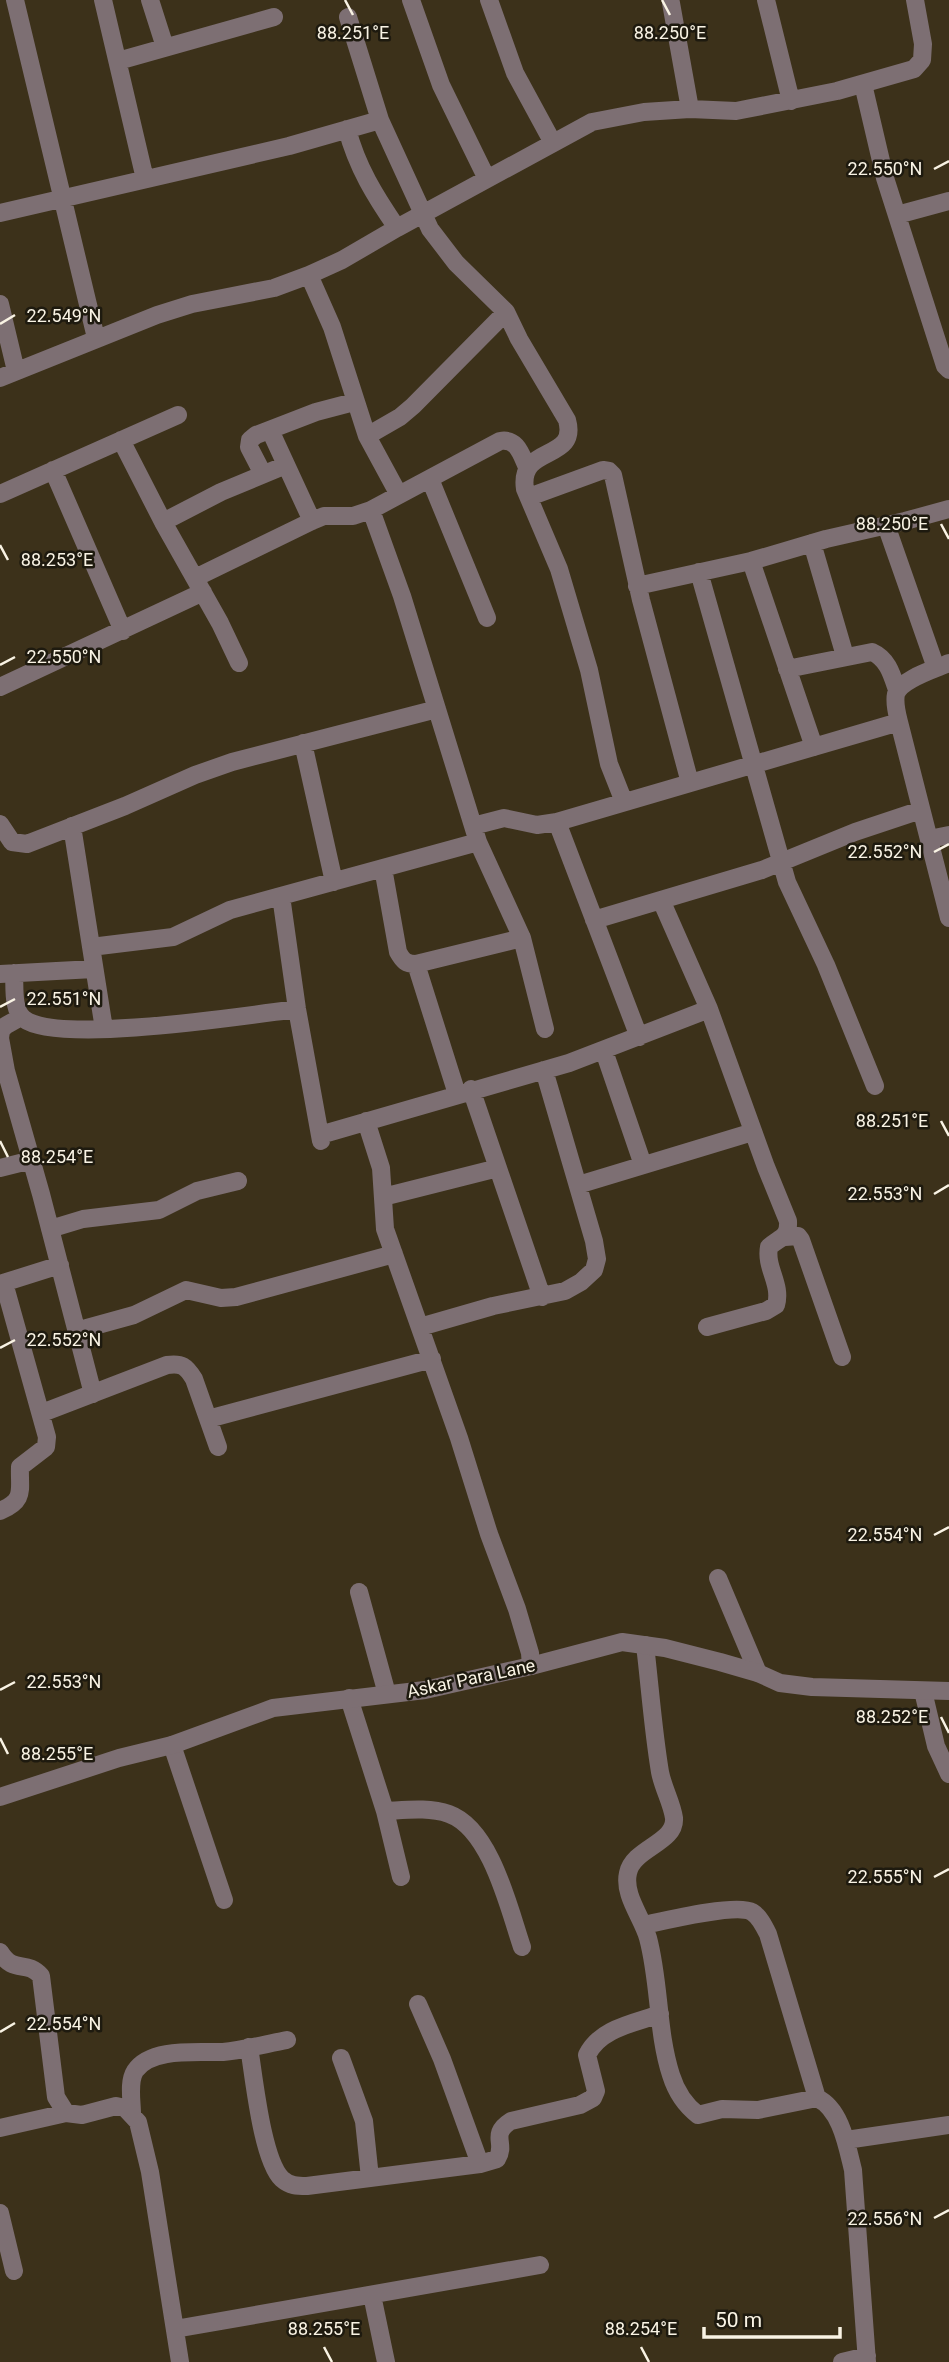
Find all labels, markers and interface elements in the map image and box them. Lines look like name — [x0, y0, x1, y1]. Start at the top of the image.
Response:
text: 88.251°E — [317, 22, 389, 43]
text: 88.250°E — [634, 22, 706, 43]
text: 22.550°N — [848, 158, 922, 179]
text: 22.549°N — [27, 305, 101, 326]
text: 88.250°E — [856, 513, 928, 534]
text: 88.253°E — [21, 549, 93, 570]
text: 22.550°N — [27, 646, 101, 667]
text: 22.552°N — [848, 841, 922, 862]
text: 22.551°N — [27, 988, 101, 1009]
text: 88.251°E — [856, 1110, 928, 1131]
text: 88.254°E — [21, 1146, 93, 1167]
text: 22.553°N — [848, 1183, 922, 1204]
text: 22.552°N — [27, 1329, 101, 1350]
text: 22.554°N — [848, 1524, 922, 1545]
street label: Askar Para Lane — [405, 1654, 537, 1702]
text: 22.553°N — [27, 1671, 101, 1692]
text: 88.252°E — [856, 1706, 928, 1727]
text: 88.255°E — [21, 1743, 93, 1764]
text: 22.555°N — [848, 1866, 922, 1887]
text: 22.554°N — [27, 2013, 101, 2034]
text: 22.556°N — [848, 2208, 922, 2229]
scale bar — [704, 2296, 841, 2340]
text: 50 m — [715, 2308, 762, 2332]
text: 88.255°E — [288, 2318, 360, 2339]
text: 88.254°E — [605, 2318, 677, 2339]

